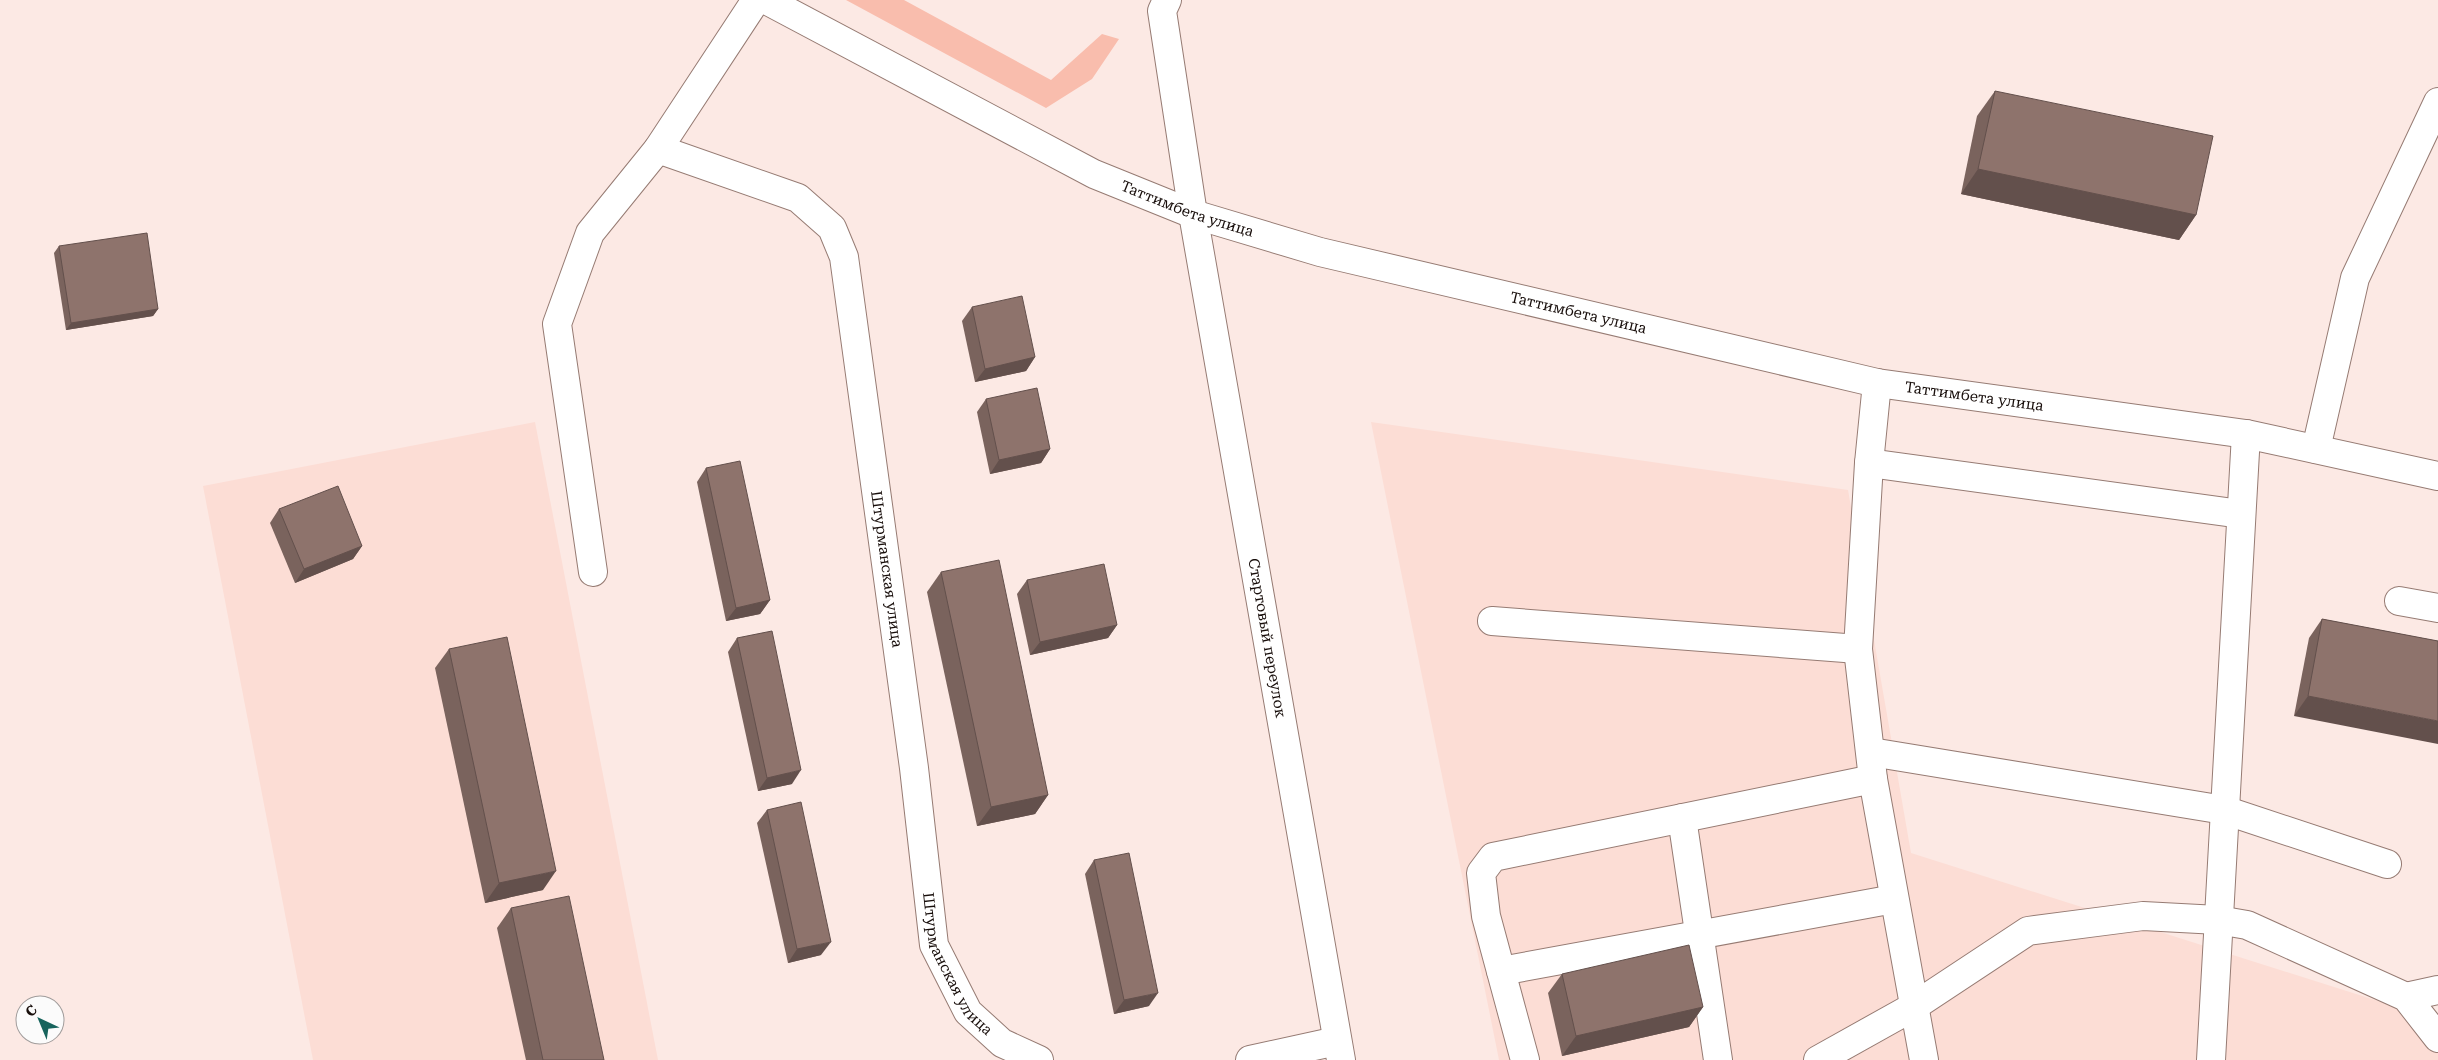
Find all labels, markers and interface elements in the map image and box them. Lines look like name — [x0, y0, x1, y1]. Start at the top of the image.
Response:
street label: Таттимбета улица — [1118, 177, 1256, 241]
street label: Таттимбета улица — [1508, 288, 1648, 338]
street label: Таттимбета улица — [1904, 378, 2045, 415]
street label: Штурманская улица — [867, 489, 906, 649]
street label: Стартовый переулок — [1244, 557, 1290, 720]
street label: Штурманская улица — [919, 891, 996, 1039]
north arrow — [15, 995, 65, 1045]
text: С — [22, 1001, 40, 1020]

